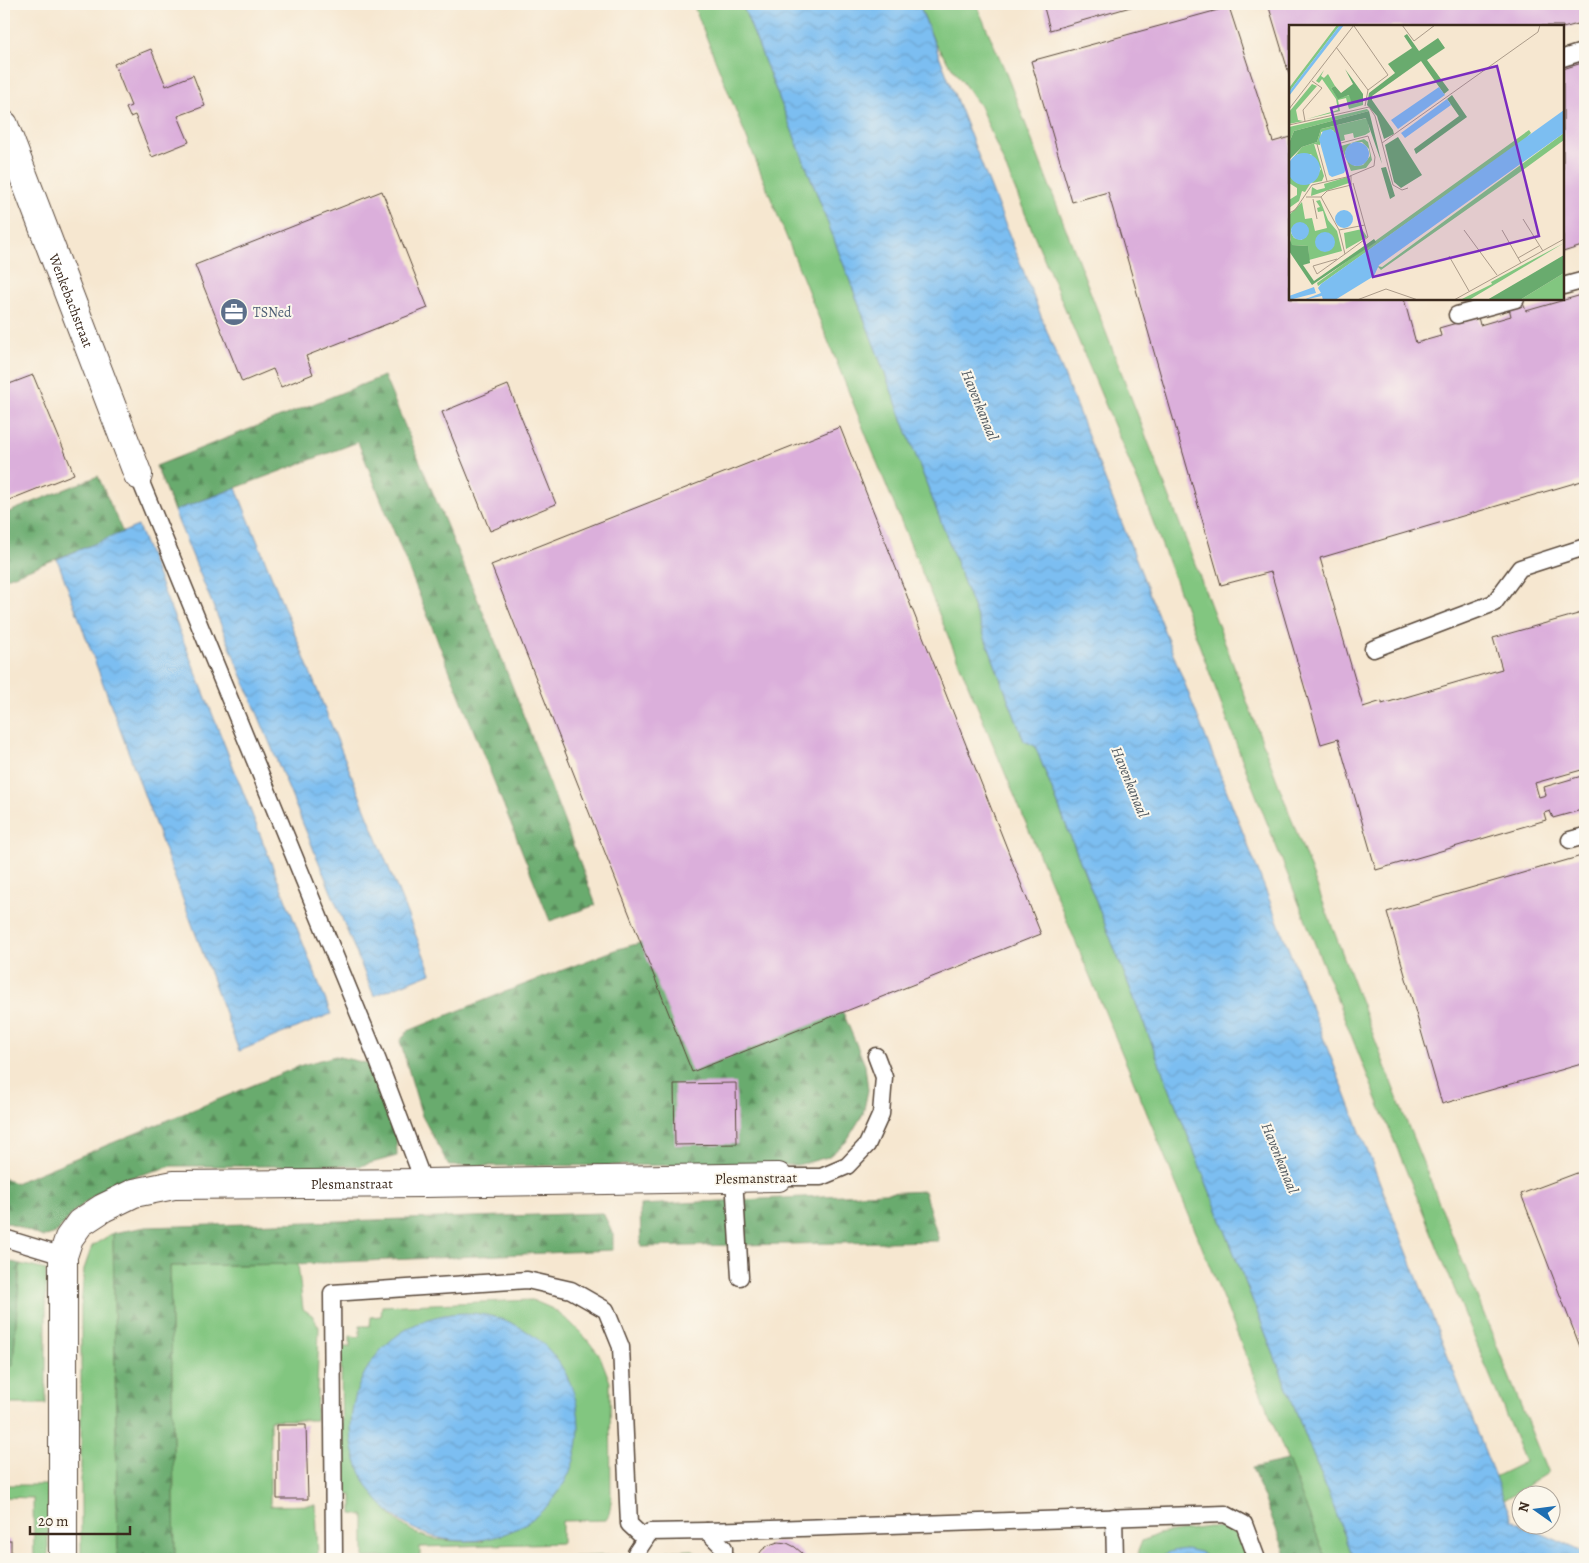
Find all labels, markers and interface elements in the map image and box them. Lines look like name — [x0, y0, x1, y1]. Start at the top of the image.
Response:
inset map — [1289, 25, 1564, 300]
street label: Wenkebachstraat — [44, 250, 97, 351]
office icon: TSNed — [219, 297, 249, 327]
place label: TSNed — [253, 303, 292, 322]
water label: Havenkanaal — [957, 367, 1003, 444]
water label: Havenkanaal — [1107, 744, 1153, 821]
water label: Havenkanaal — [1257, 1120, 1303, 1197]
street label: Plesmanstraat — [715, 1168, 798, 1189]
street label: Plesmanstraat — [311, 1174, 393, 1194]
north arrow — [1512, 1486, 1562, 1536]
text: N — [1513, 1500, 1534, 1514]
scale bar — [30, 1503, 130, 1535]
text: 20 m — [38, 1511, 69, 1531]

